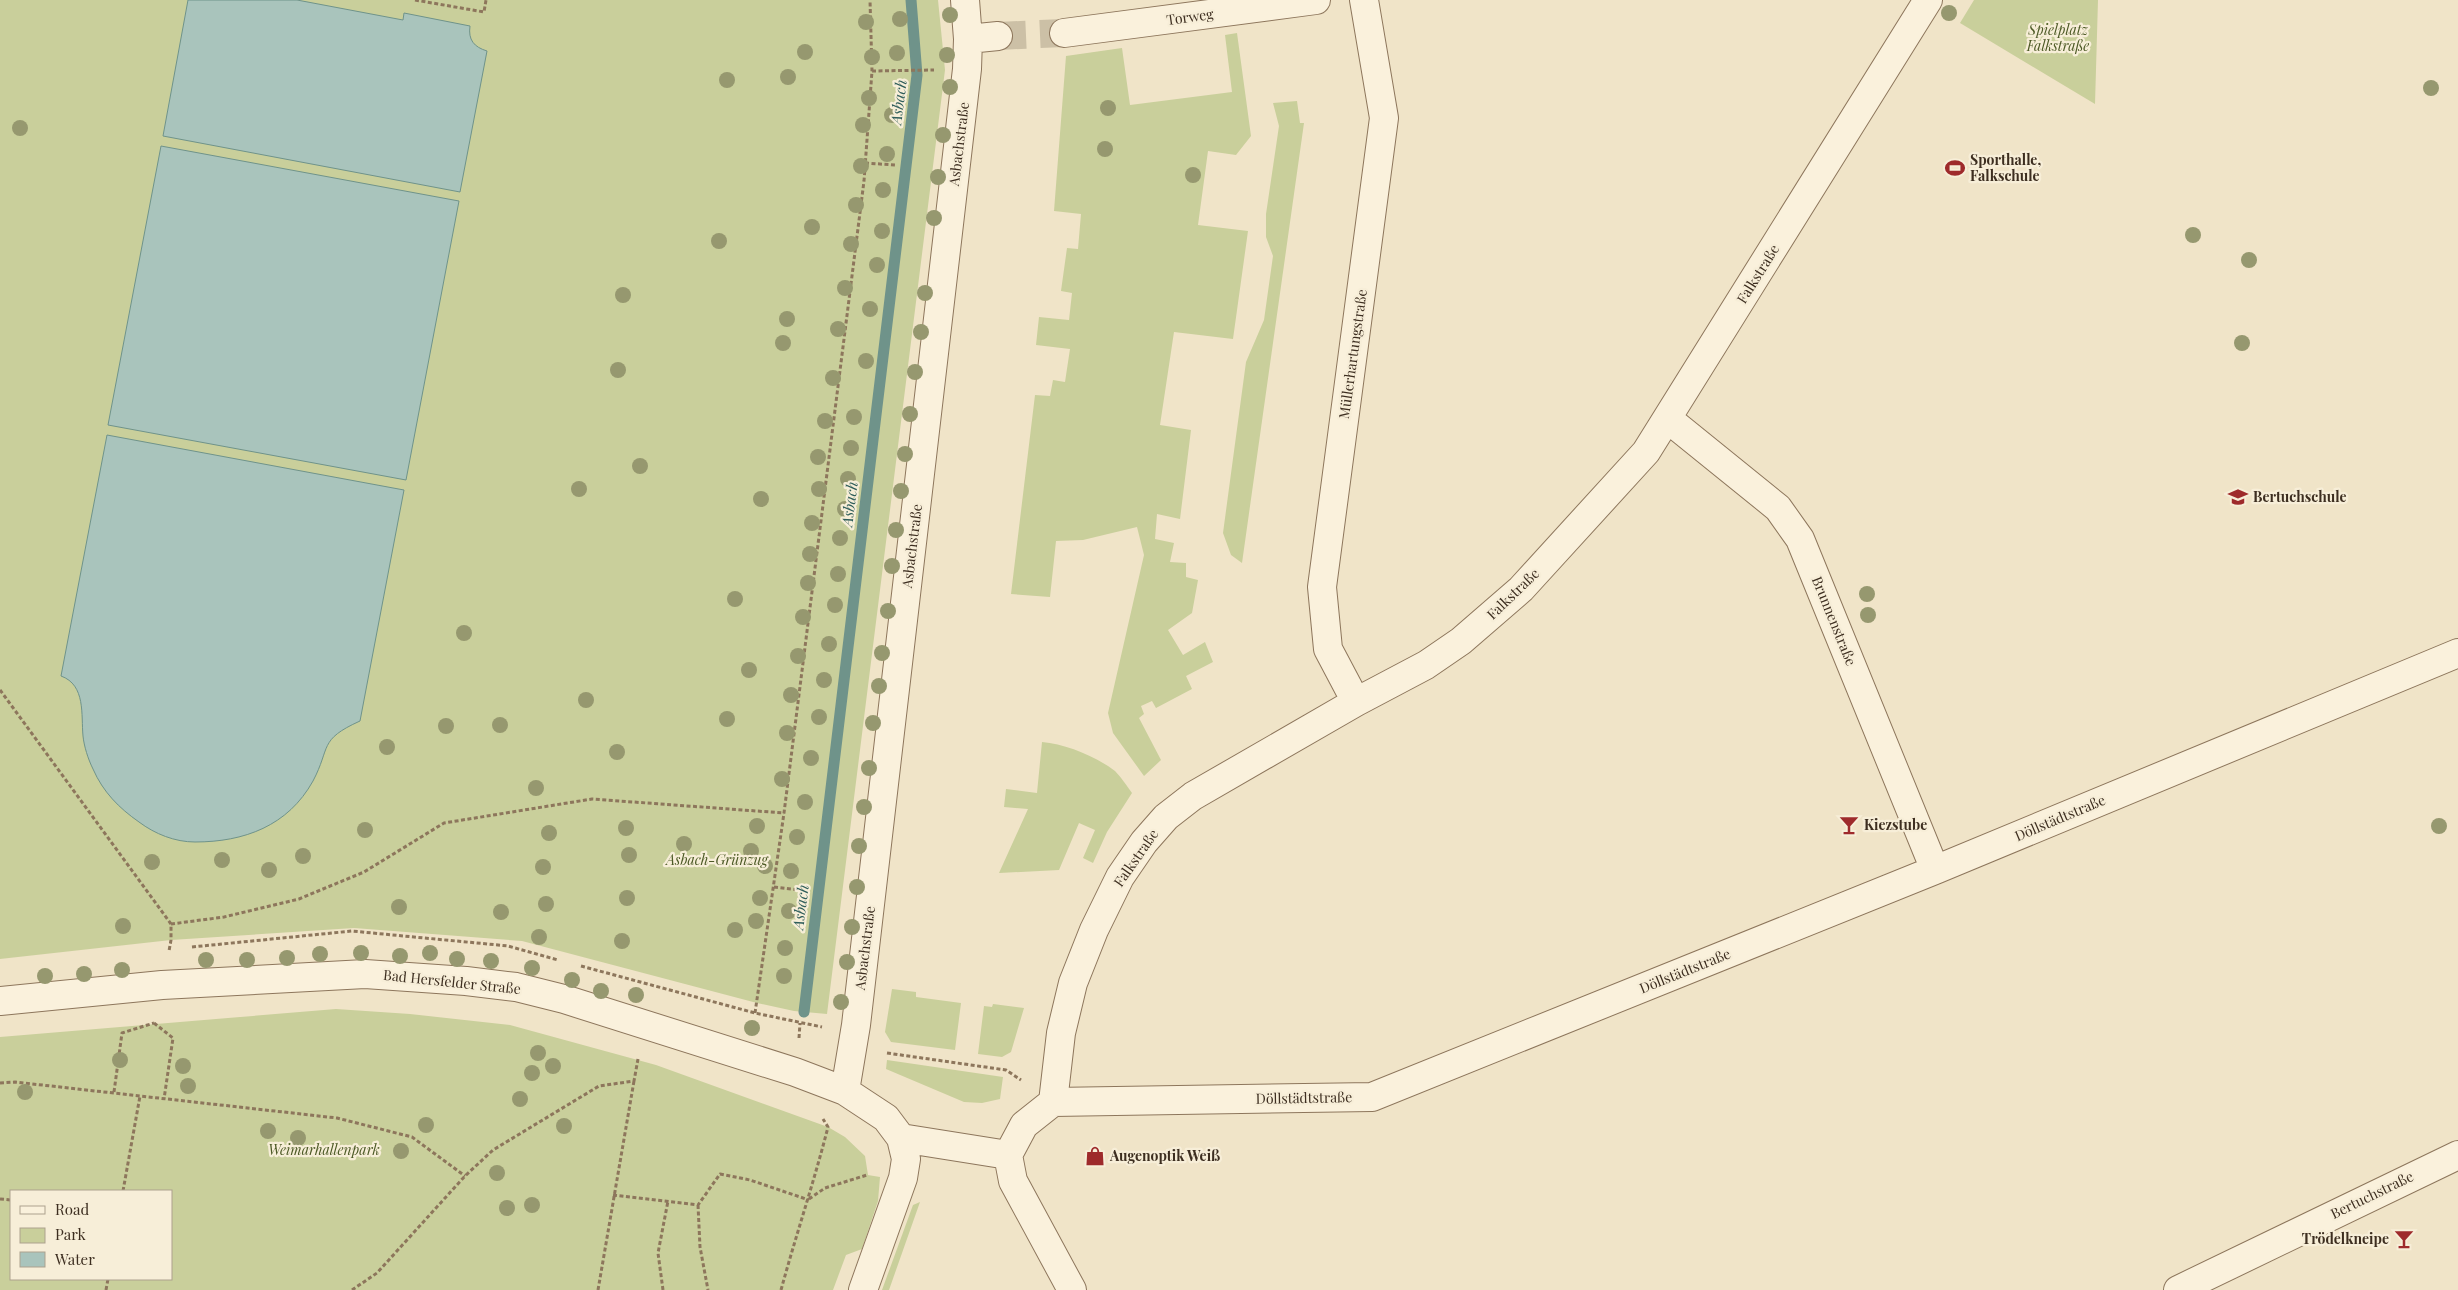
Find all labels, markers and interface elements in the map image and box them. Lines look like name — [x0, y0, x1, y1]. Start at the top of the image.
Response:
street label: Torweg — [1165, 4, 1215, 29]
park label: Spielplatz Falkstraße — [2026, 20, 2089, 55]
water label: Asbach — [885, 78, 911, 127]
street label: Asbachstraße — [944, 101, 973, 188]
place label: Sporthalle, Falkschule — [1970, 150, 2041, 185]
sports icon: Sporthalle, Falkschule — [1944, 157, 1966, 179]
street label: Falkstraße — [1732, 241, 1783, 307]
street label: Müllerhartungstraße — [1334, 288, 1371, 420]
water label: Asbach — [836, 480, 862, 529]
school or university icon: Bertuchschule — [2227, 486, 2249, 508]
place label: Bertuchschule — [2253, 487, 2346, 506]
street label: Asbachstraße — [897, 503, 926, 590]
street label: Falkstraße — [1482, 564, 1543, 623]
street label: Brunnenstraße — [1808, 573, 1861, 668]
street label: Döllstädtstraße — [2012, 790, 2108, 845]
bar icon: Kiezstube — [1838, 814, 1860, 836]
place label: Kiezstube — [1864, 815, 1927, 834]
street label: Falkstraße — [1109, 825, 1162, 890]
park label: Asbach-Grünzug — [664, 850, 769, 869]
water label: Asbach — [787, 883, 813, 932]
street label: Asbachstraße — [850, 905, 879, 992]
street label: Döllstädtstraße — [1636, 944, 1733, 997]
street label: Bad Hersfelder Straße — [382, 965, 522, 998]
street label: Döllstädtstraße — [1256, 1087, 1352, 1108]
park label: Weimarhallenpark — [268, 1140, 380, 1159]
shop icon: Augenoptik Weiß — [1084, 1145, 1106, 1167]
place label: Augenoptik Weiß — [1109, 1146, 1220, 1165]
street label: Bertuchstraße — [2327, 1166, 2416, 1223]
legend — [10, 1190, 172, 1280]
text: Road — [55, 1199, 89, 1219]
text: Park — [55, 1224, 87, 1244]
bar icon: Trödelkneipe — [2393, 1228, 2415, 1250]
place label: Trödelkneipe — [2302, 1229, 2389, 1248]
text: Water — [54, 1249, 95, 1269]

